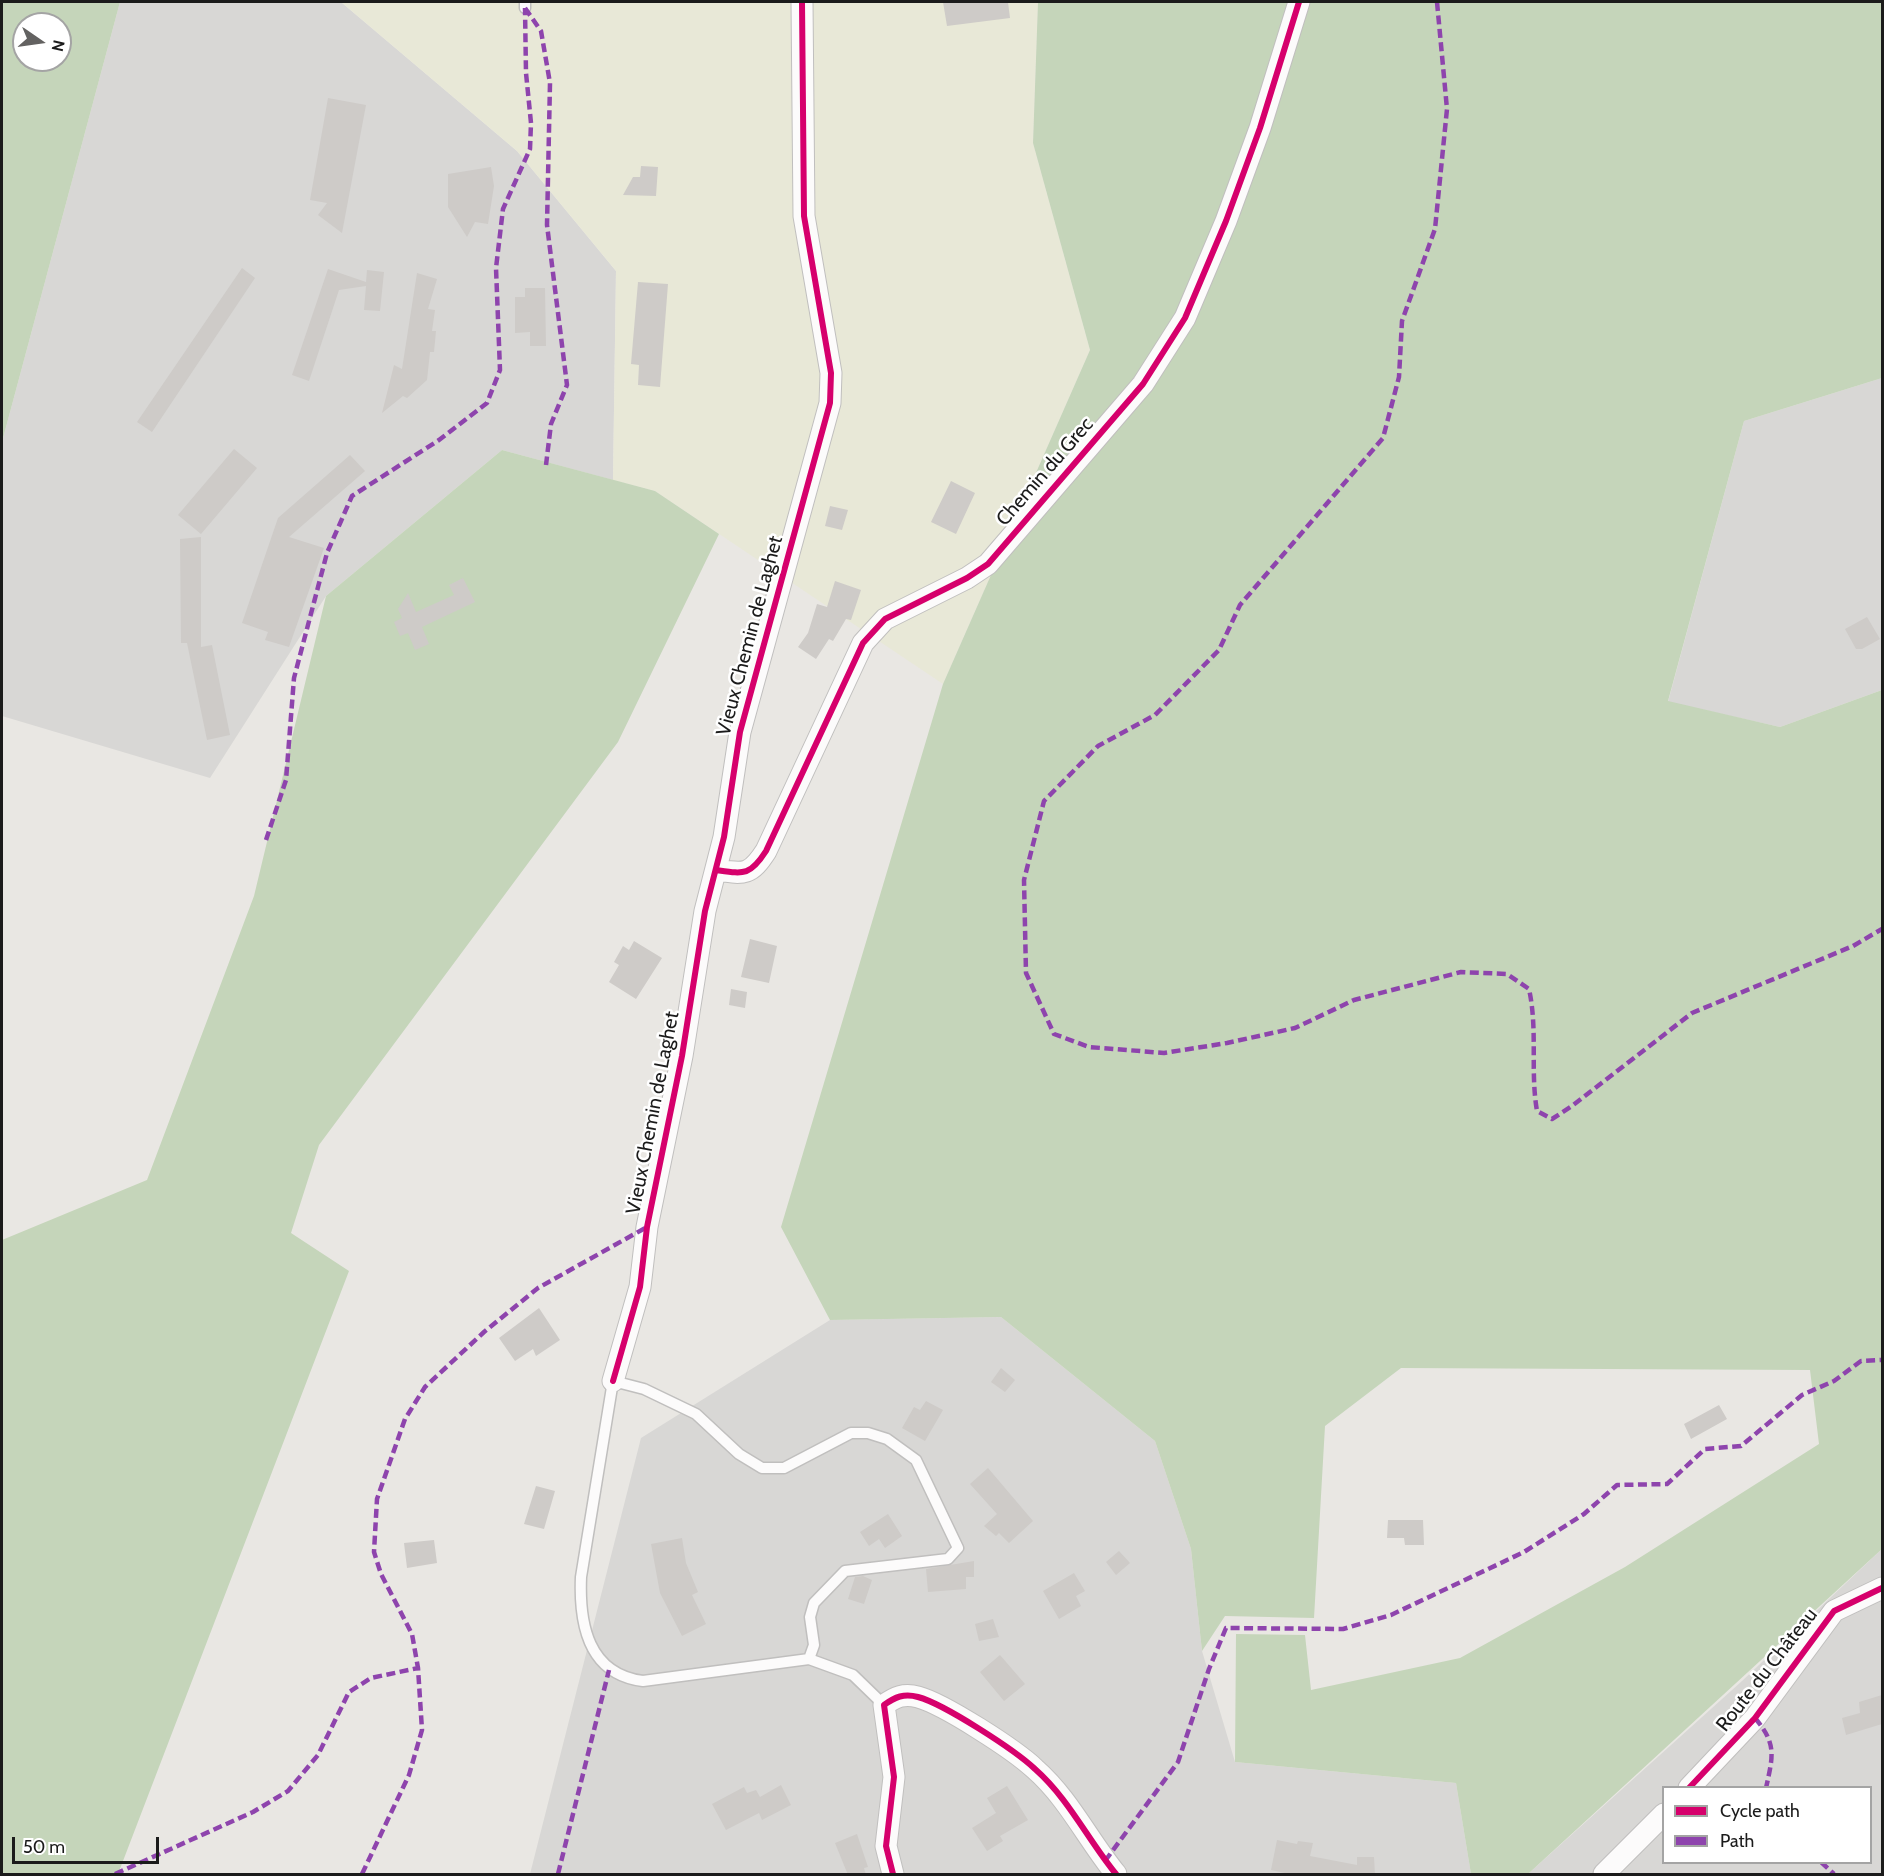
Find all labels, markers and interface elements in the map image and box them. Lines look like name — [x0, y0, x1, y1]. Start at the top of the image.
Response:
north arrow — [12, 12, 72, 72]
text: N — [48, 38, 69, 53]
street label: Chemin du Grec — [991, 413, 1099, 531]
street label: Vieux Chemin de Laghet — [712, 533, 788, 739]
street label: Vieux Chemin de Laghet — [622, 1010, 684, 1216]
street label: Route du Château — [1711, 1603, 1823, 1737]
legend — [1662, 1786, 1872, 1864]
text: Cycle path — [1720, 1800, 1800, 1822]
scale bar — [15, 1825, 162, 1863]
text: Path — [1720, 1830, 1754, 1852]
text: 50 m — [23, 1836, 65, 1858]

